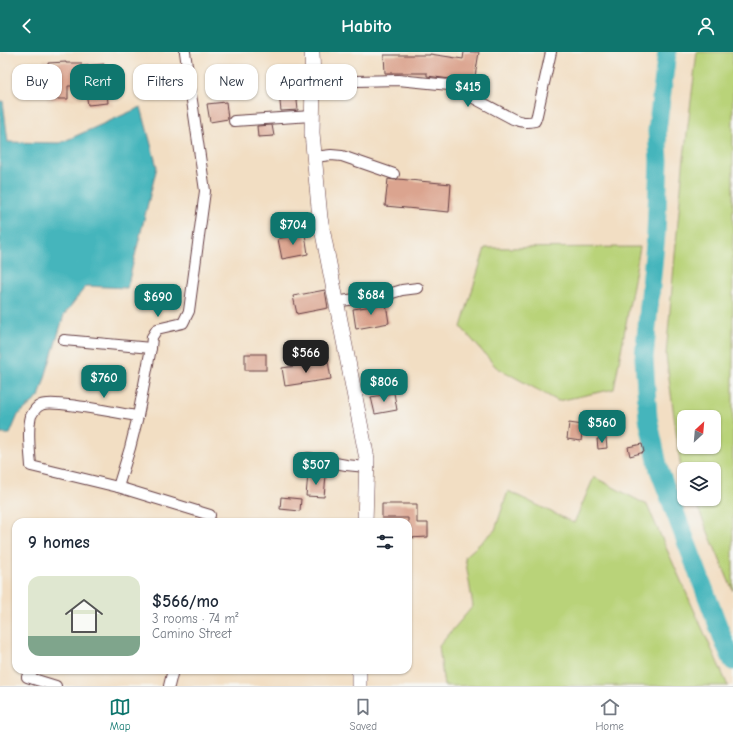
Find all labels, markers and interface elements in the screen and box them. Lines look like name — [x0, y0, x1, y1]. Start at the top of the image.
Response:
icon: back — [16, 15, 38, 37]
icon: person — [695, 15, 717, 37]
text: Habito — [341, 16, 392, 37]
chip: Buy — [12, 64, 62, 100]
chip: Rent — [70, 64, 125, 100]
chip: Filters — [133, 64, 197, 100]
chip: New — [205, 64, 258, 100]
chip: Apartment — [266, 64, 357, 100]
pin: $415 — [444, 74, 492, 108]
text: $415 — [455, 79, 481, 94]
pin: $704 — [269, 212, 317, 246]
text: $704 — [279, 217, 307, 232]
pin: $684 — [347, 282, 395, 316]
pin: $690 — [134, 284, 182, 318]
text: $684 — [357, 287, 385, 302]
text: $690 — [144, 289, 172, 304]
pin: $566 — [282, 340, 330, 374]
text: $566 — [292, 345, 320, 360]
pin: $760 — [80, 365, 128, 399]
pin: $806 — [360, 369, 408, 403]
text: $760 — [90, 370, 118, 385]
text: $806 — [370, 374, 398, 389]
pin: $560 — [578, 410, 626, 444]
north arrow — [677, 410, 721, 454]
map controls — [677, 410, 721, 506]
text: $560 — [588, 415, 616, 430]
pin: $507 — [292, 452, 340, 486]
text: $507 — [302, 457, 330, 472]
button: layers — [677, 462, 721, 506]
icon: filters — [374, 531, 396, 553]
text: 9 homes — [28, 533, 90, 552]
icon: home — [60, 592, 108, 640]
text: $566/mo — [152, 592, 219, 611]
text: 3 rooms · 74 m² — [152, 611, 238, 626]
text: Camino Street — [152, 626, 231, 641]
tab: Map — [109, 696, 131, 733]
tab: Saved — [350, 696, 377, 733]
tab: Home — [595, 696, 624, 733]

